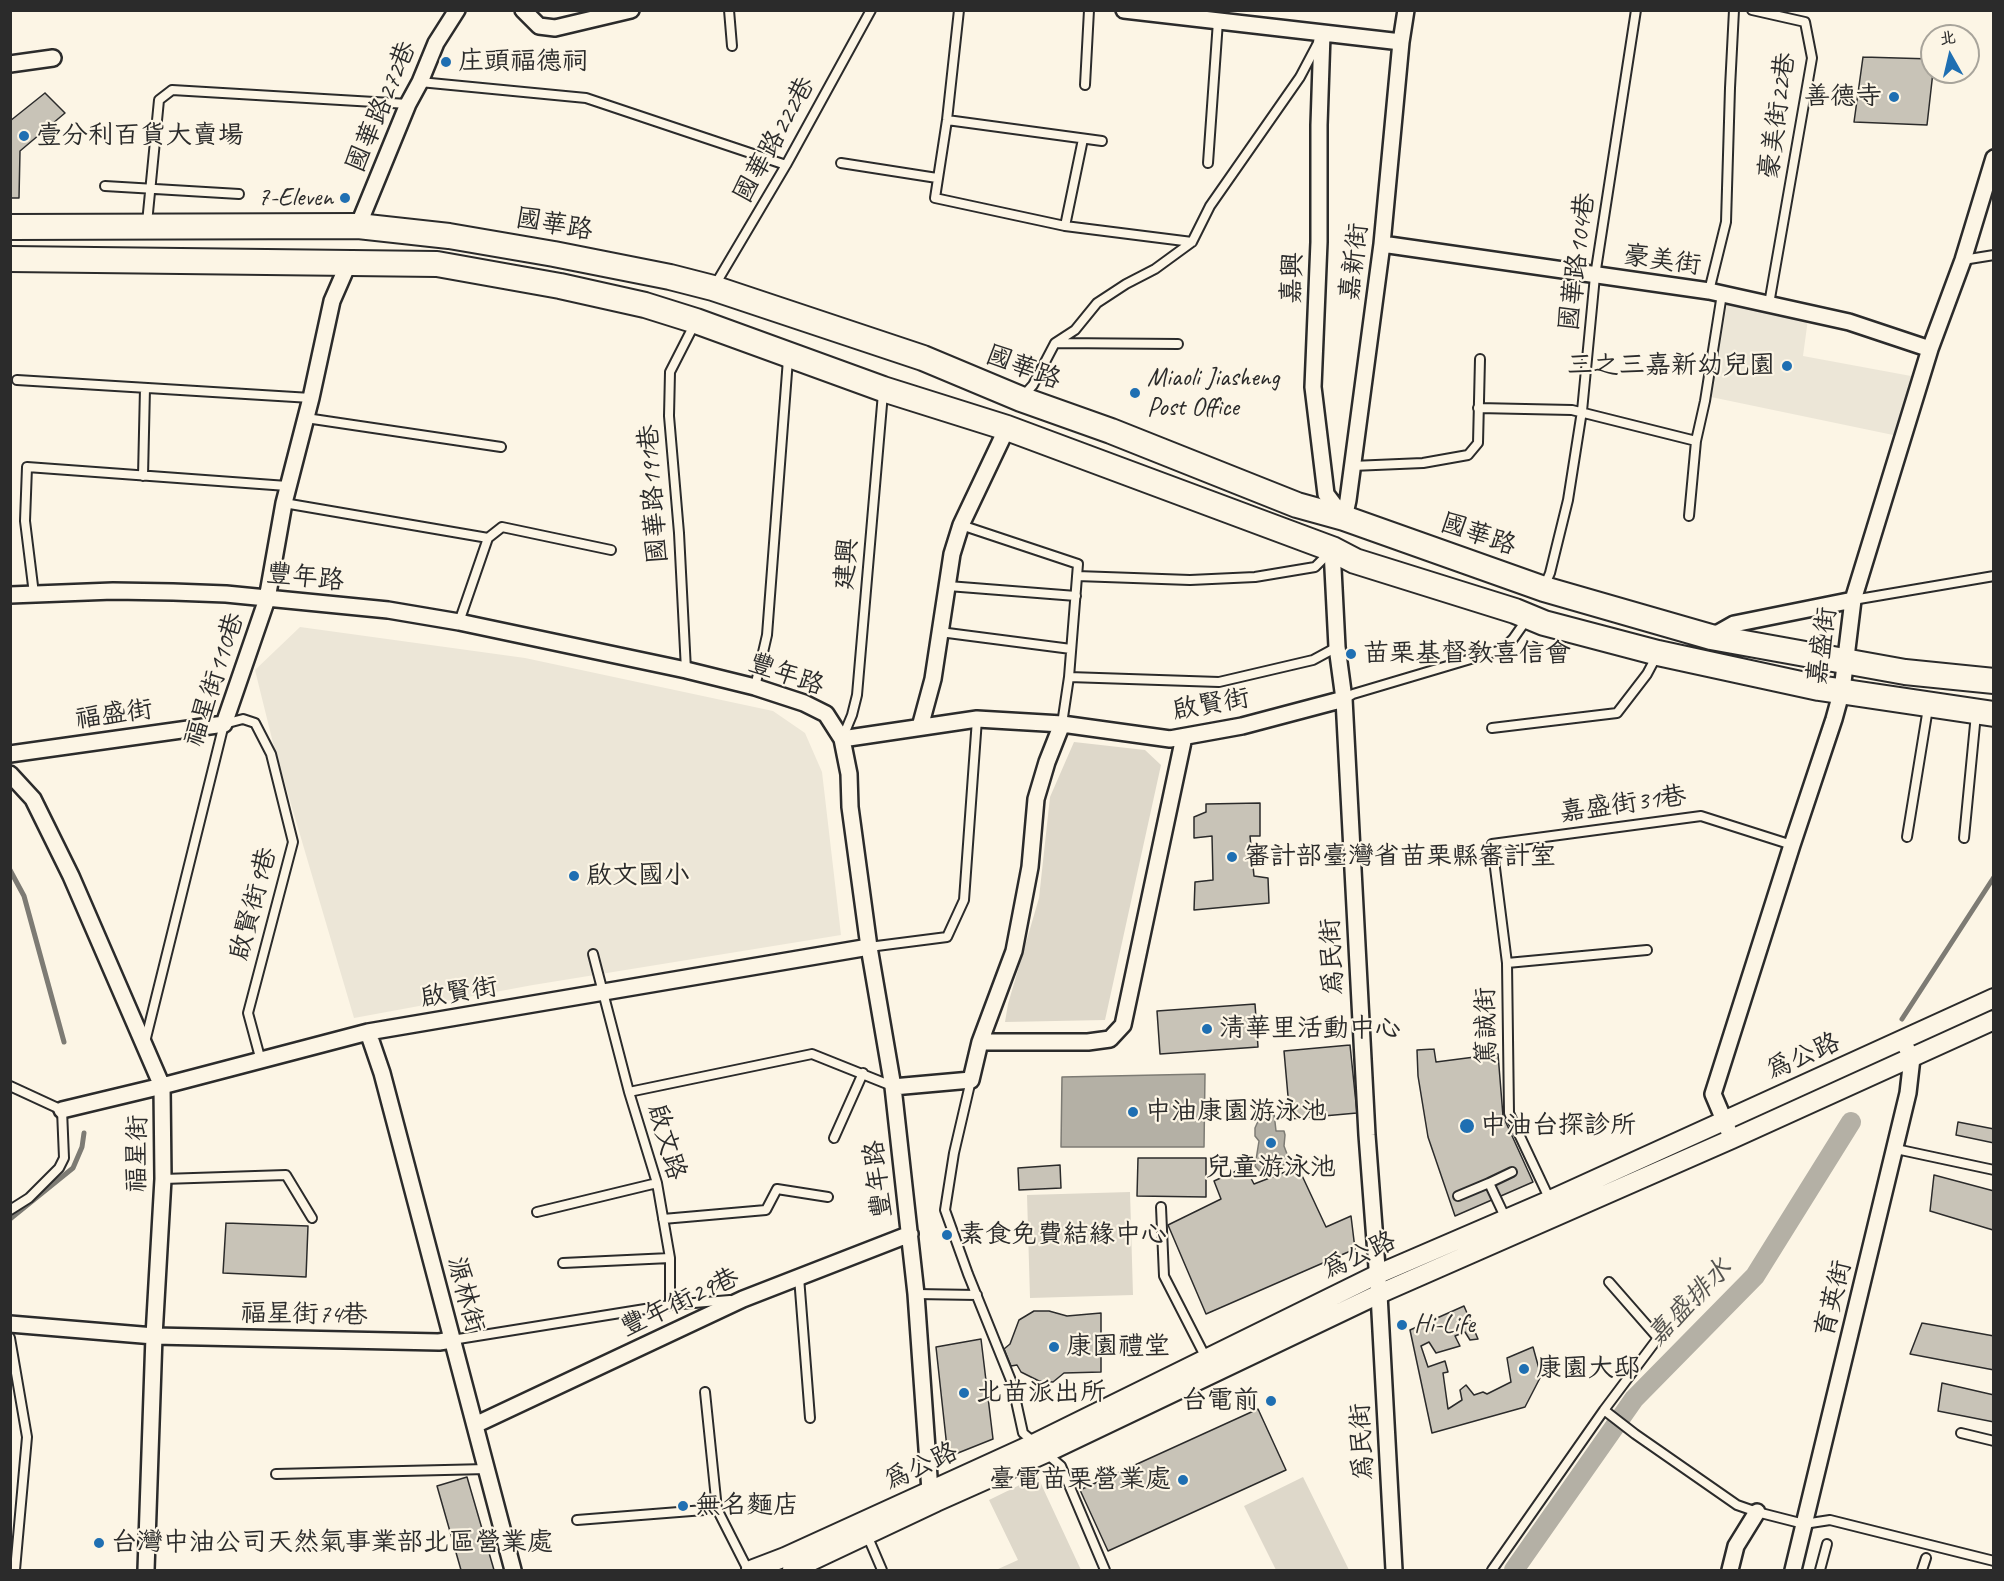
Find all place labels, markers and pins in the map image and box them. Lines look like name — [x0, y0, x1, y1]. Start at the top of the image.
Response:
place label: 庄頭福德祠 — [458, 46, 588, 78]
marker: 庄頭福德祠 — [439, 55, 453, 69]
place label: 善德寺 — [1804, 81, 1882, 113]
marker: 善德寺 — [1887, 90, 1901, 104]
place label: 壹分利百貨大賣場 — [36, 120, 244, 152]
marker: 壹分利百貨大賣場 — [17, 129, 31, 143]
place label: 7-Eleven — [257, 182, 333, 214]
marker: 7-Eleven — [338, 191, 352, 205]
place label: 三之三嘉新幼兒園 — [1567, 350, 1775, 382]
marker: 三之三嘉新幼兒園 — [1780, 359, 1794, 373]
place label: Miaoli Jiasheng Post Office — [1147, 362, 1280, 424]
marker: Miaoli Jiasheng Post Office — [1128, 386, 1142, 400]
place label: 苗栗基督教喜信會 — [1363, 638, 1571, 670]
marker: 苗栗基督教喜信會 — [1344, 647, 1358, 661]
place label: 審計部臺灣省苗栗縣審計室 — [1244, 841, 1556, 873]
marker: 審計部臺灣省苗栗縣審計室 — [1225, 850, 1239, 864]
place label: 啟文國小 — [586, 860, 690, 892]
marker: 啟文國小 — [567, 869, 581, 883]
place label: 清華里活動中心 — [1219, 1013, 1401, 1045]
marker: 清華里活動中心 — [1200, 1022, 1214, 1036]
place label: 中油康園游泳池 — [1145, 1096, 1327, 1128]
marker: 中油康園游泳池 — [1126, 1105, 1140, 1119]
place label: 中油台探診所 — [1480, 1110, 1636, 1142]
marker: 中油台探診所 — [1458, 1117, 1476, 1135]
marker: 兒童游泳池 — [1264, 1136, 1278, 1150]
place label: 兒童游泳池 — [1206, 1152, 1336, 1184]
place label: 素食免費結緣中心 — [959, 1219, 1167, 1251]
marker: 素食免費結緣中心 — [940, 1228, 954, 1242]
place label: Hi-Life — [1414, 1309, 1475, 1341]
marker: Hi-Life — [1395, 1318, 1409, 1332]
place label: 康園禮堂 — [1066, 1331, 1170, 1363]
marker: 康園禮堂 — [1047, 1340, 1061, 1354]
place label: 康園大邸 — [1536, 1353, 1640, 1385]
marker: 康園大邸 — [1517, 1362, 1531, 1376]
place label: 北苗派出所 — [976, 1377, 1106, 1409]
place label: 台電前 — [1181, 1385, 1259, 1417]
marker: 北苗派出所 — [957, 1386, 971, 1400]
marker: 台電前 — [1264, 1394, 1278, 1408]
place label: 臺電苗栗營業處 — [989, 1464, 1171, 1496]
marker: 臺電苗栗營業處 — [1176, 1473, 1190, 1487]
place label: 無名麵店 — [695, 1490, 799, 1522]
marker: 無名麵店 — [676, 1499, 690, 1513]
place label: 台灣中油公司天然氣事業部北區營業處 — [111, 1527, 553, 1559]
marker: 台灣中油公司天然氣事業部北區營業處 — [92, 1536, 106, 1550]

